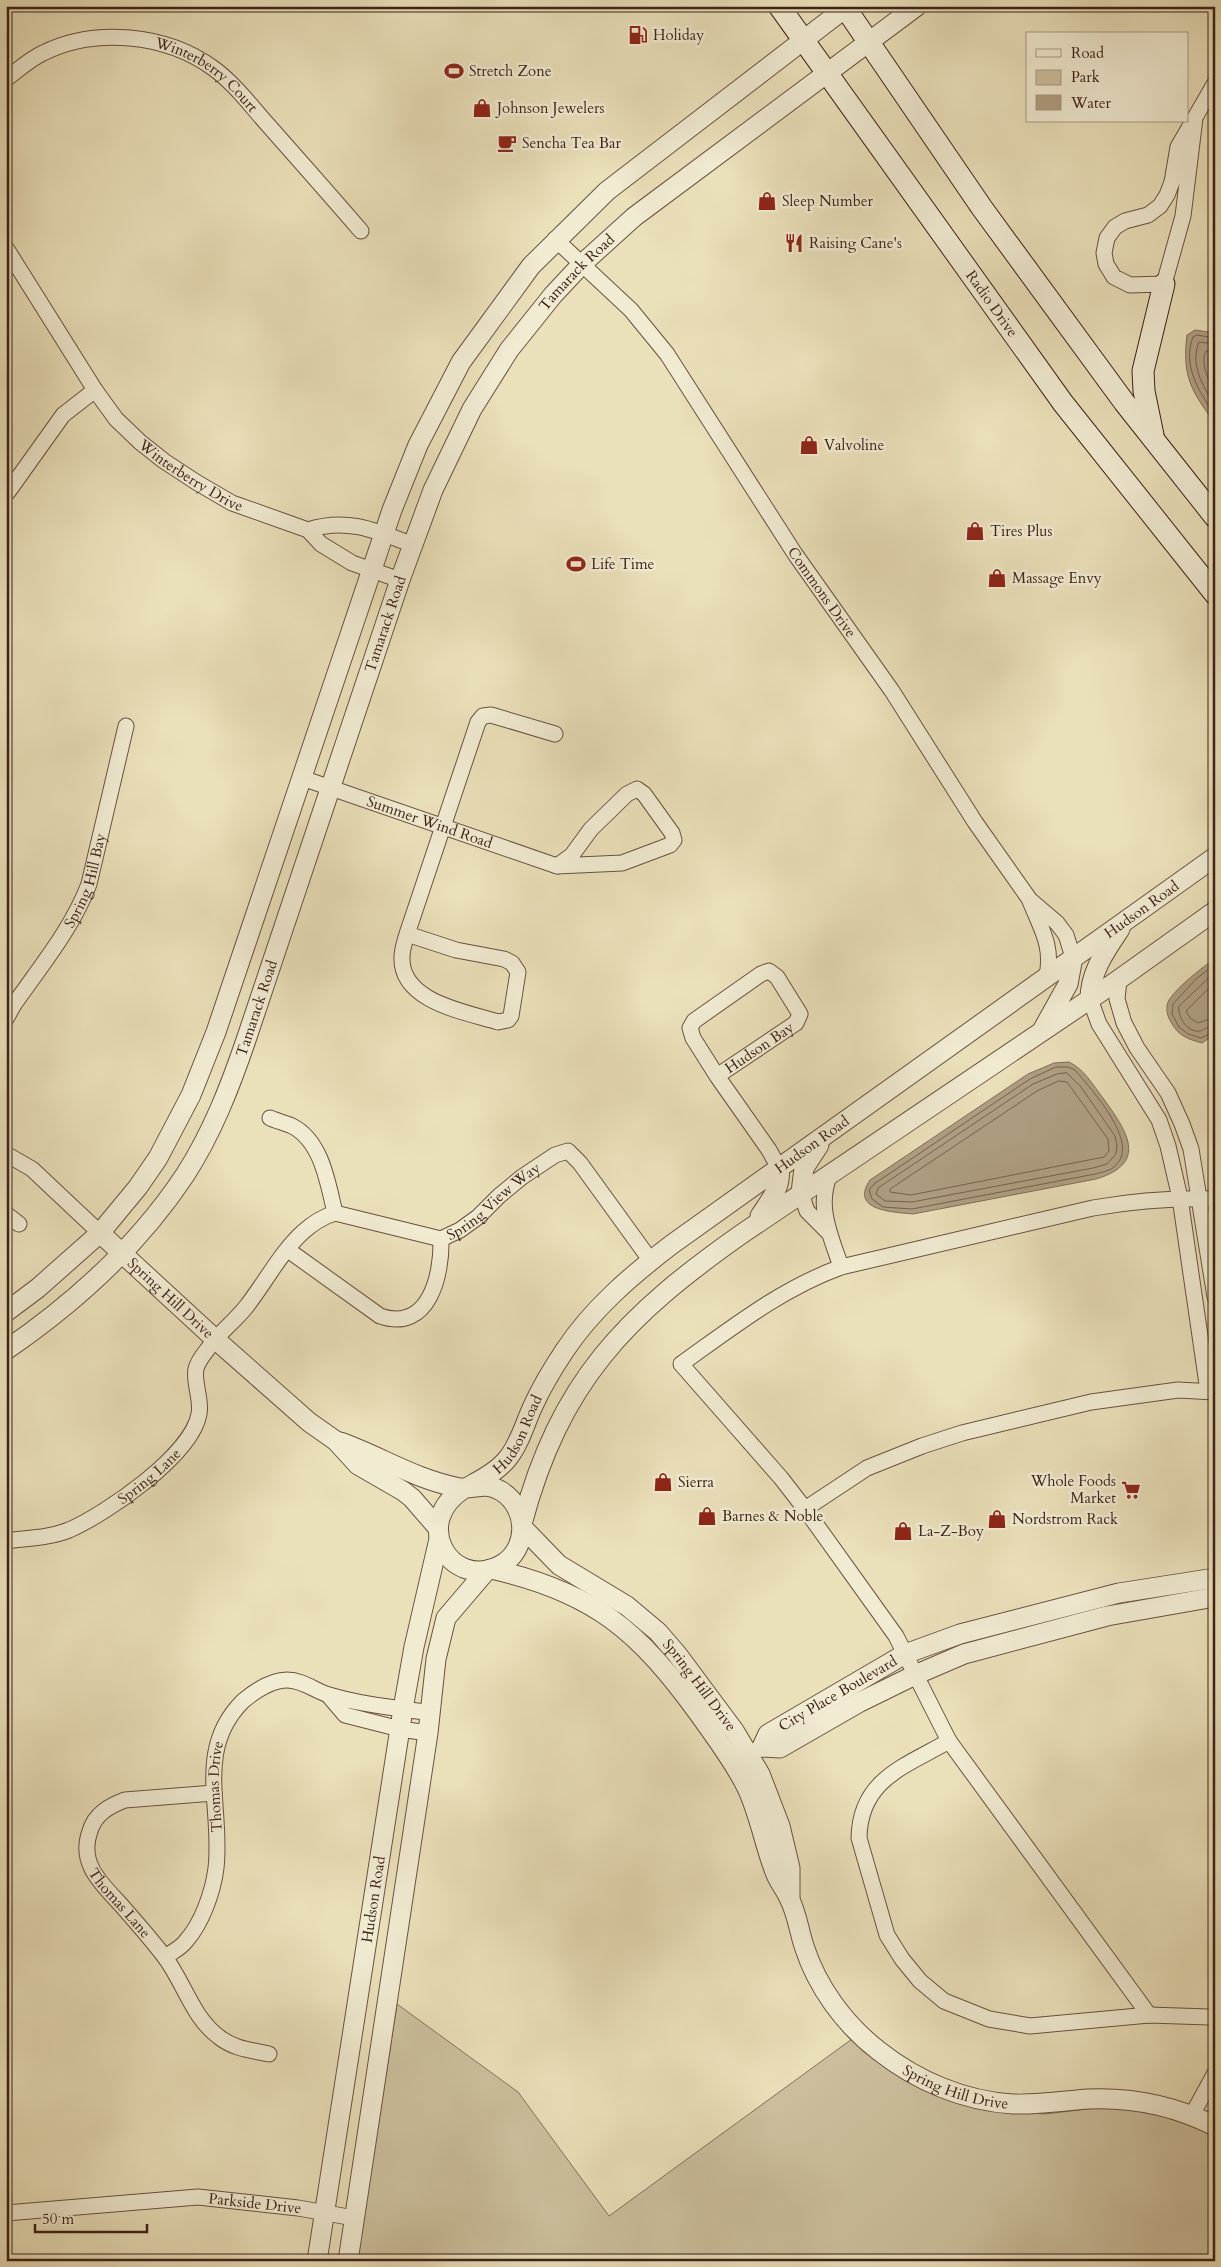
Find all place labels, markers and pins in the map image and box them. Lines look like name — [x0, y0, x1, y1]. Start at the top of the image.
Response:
fuel station icon: Holiday — [627, 24, 649, 46]
place label: Holiday — [653, 25, 704, 45]
sports icon: Stretch Zone — [443, 60, 465, 82]
place label: Stretch Zone — [469, 61, 552, 81]
shop icon: Johnson Jewelers — [471, 97, 493, 119]
place label: Johnson Jewelers — [495, 98, 604, 118]
cafe icon: Sencha Tea Bar — [496, 132, 518, 154]
place label: Sencha Tea Bar — [522, 133, 621, 153]
shop icon: Sleep Number — [756, 190, 778, 212]
place label: Sleep Number — [782, 191, 874, 211]
restaurant icon: Raising Cane's — [783, 232, 805, 254]
place label: Raising Cane's — [809, 233, 902, 253]
shop icon: Valvoline — [798, 434, 820, 456]
place label: Valvoline — [824, 435, 885, 455]
shop icon: Tires Plus — [964, 520, 986, 542]
place label: Tires Plus — [990, 521, 1052, 541]
sports icon: Life Time — [565, 553, 587, 575]
place label: Life Time — [591, 554, 655, 574]
shop icon: Massage Envy — [986, 567, 1008, 589]
place label: Massage Envy — [1012, 568, 1102, 588]
shop icon: Sierra — [652, 1471, 674, 1493]
place label: Whole Foods Market — [1030, 1471, 1116, 1508]
place label: Sierra — [678, 1472, 714, 1492]
supermarket icon: Whole Foods Market — [1120, 1479, 1142, 1501]
shop icon: Barnes & Noble — [696, 1505, 718, 1527]
place label: Barnes & Noble — [722, 1506, 823, 1526]
shop icon: Nordstrom Rack — [986, 1508, 1008, 1530]
place label: Nordstrom Rack — [1012, 1509, 1118, 1529]
shop icon: La-Z-Boy — [892, 1520, 914, 1542]
place label: La-Z-Boy — [918, 1521, 984, 1541]

